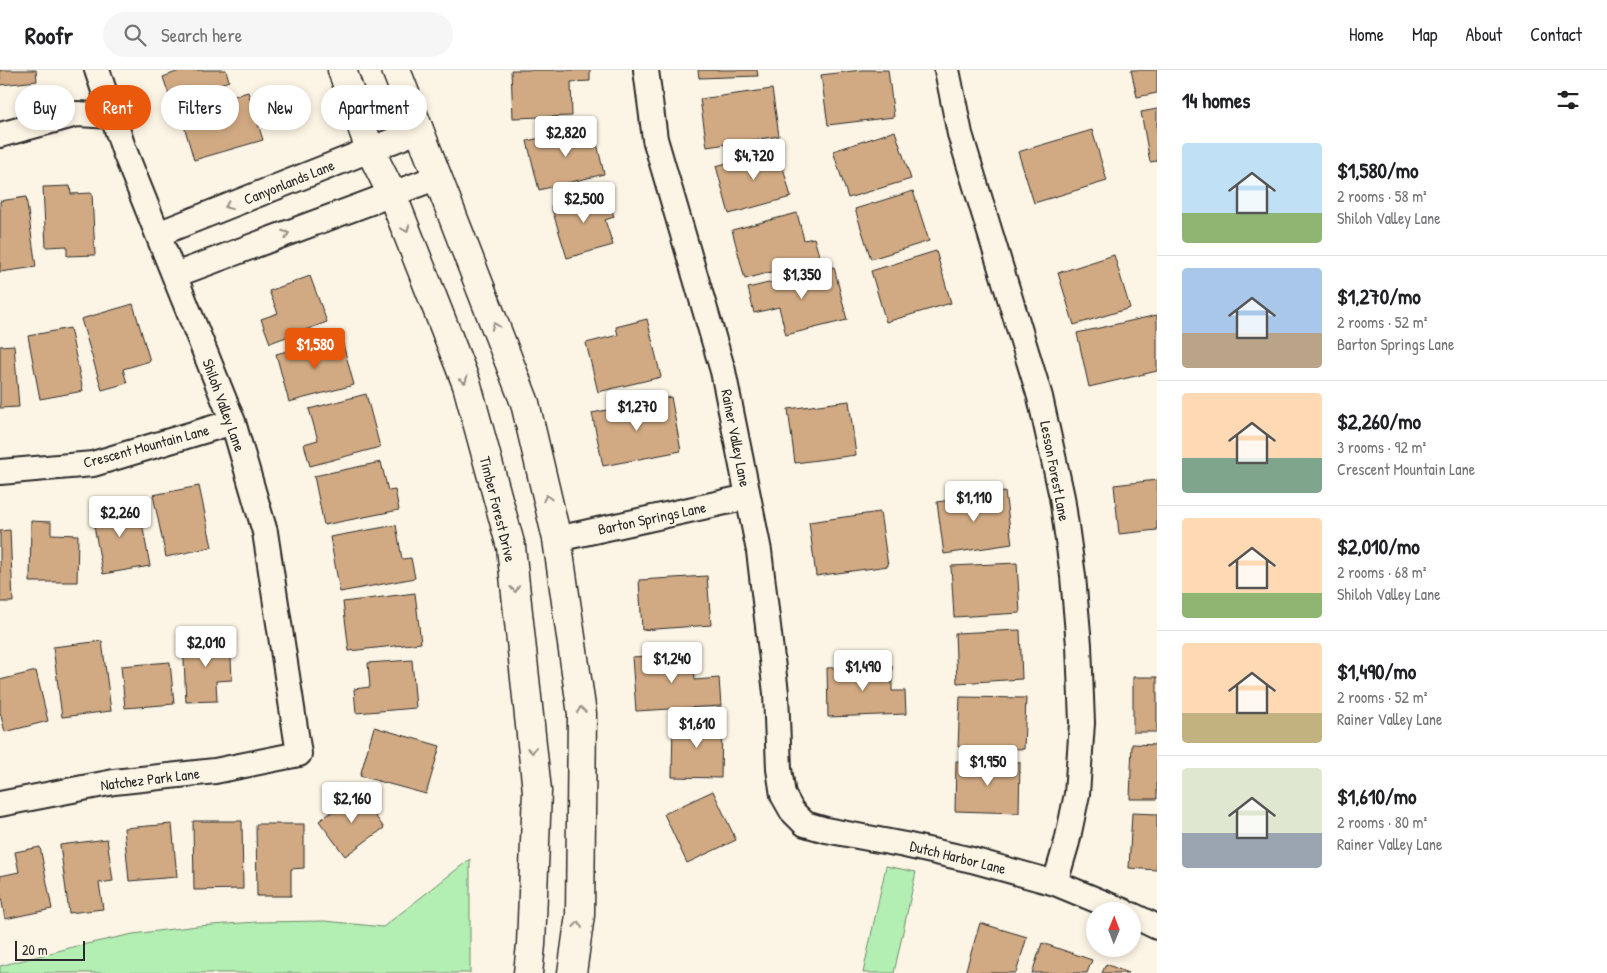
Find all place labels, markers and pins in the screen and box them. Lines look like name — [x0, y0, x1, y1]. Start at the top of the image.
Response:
pin: $2,820 — [525, 116, 607, 158]
pin: $4,720 — [713, 138, 795, 181]
pin: $2,500 — [543, 182, 625, 224]
pin: $1,350 — [761, 258, 843, 300]
pin: $1,580 — [274, 328, 356, 370]
pin: $1,270 — [596, 390, 678, 432]
pin: $1,110 — [933, 480, 1015, 523]
pin: $2,260 — [79, 496, 161, 538]
pin: $2,010 — [165, 626, 247, 668]
pin: $1,240 — [631, 642, 713, 684]
pin: $1,490 — [822, 650, 904, 692]
pin: $1,610 — [656, 706, 738, 749]
pin: $1,950 — [947, 744, 1029, 787]
pin: $2,160 — [311, 782, 393, 824]

